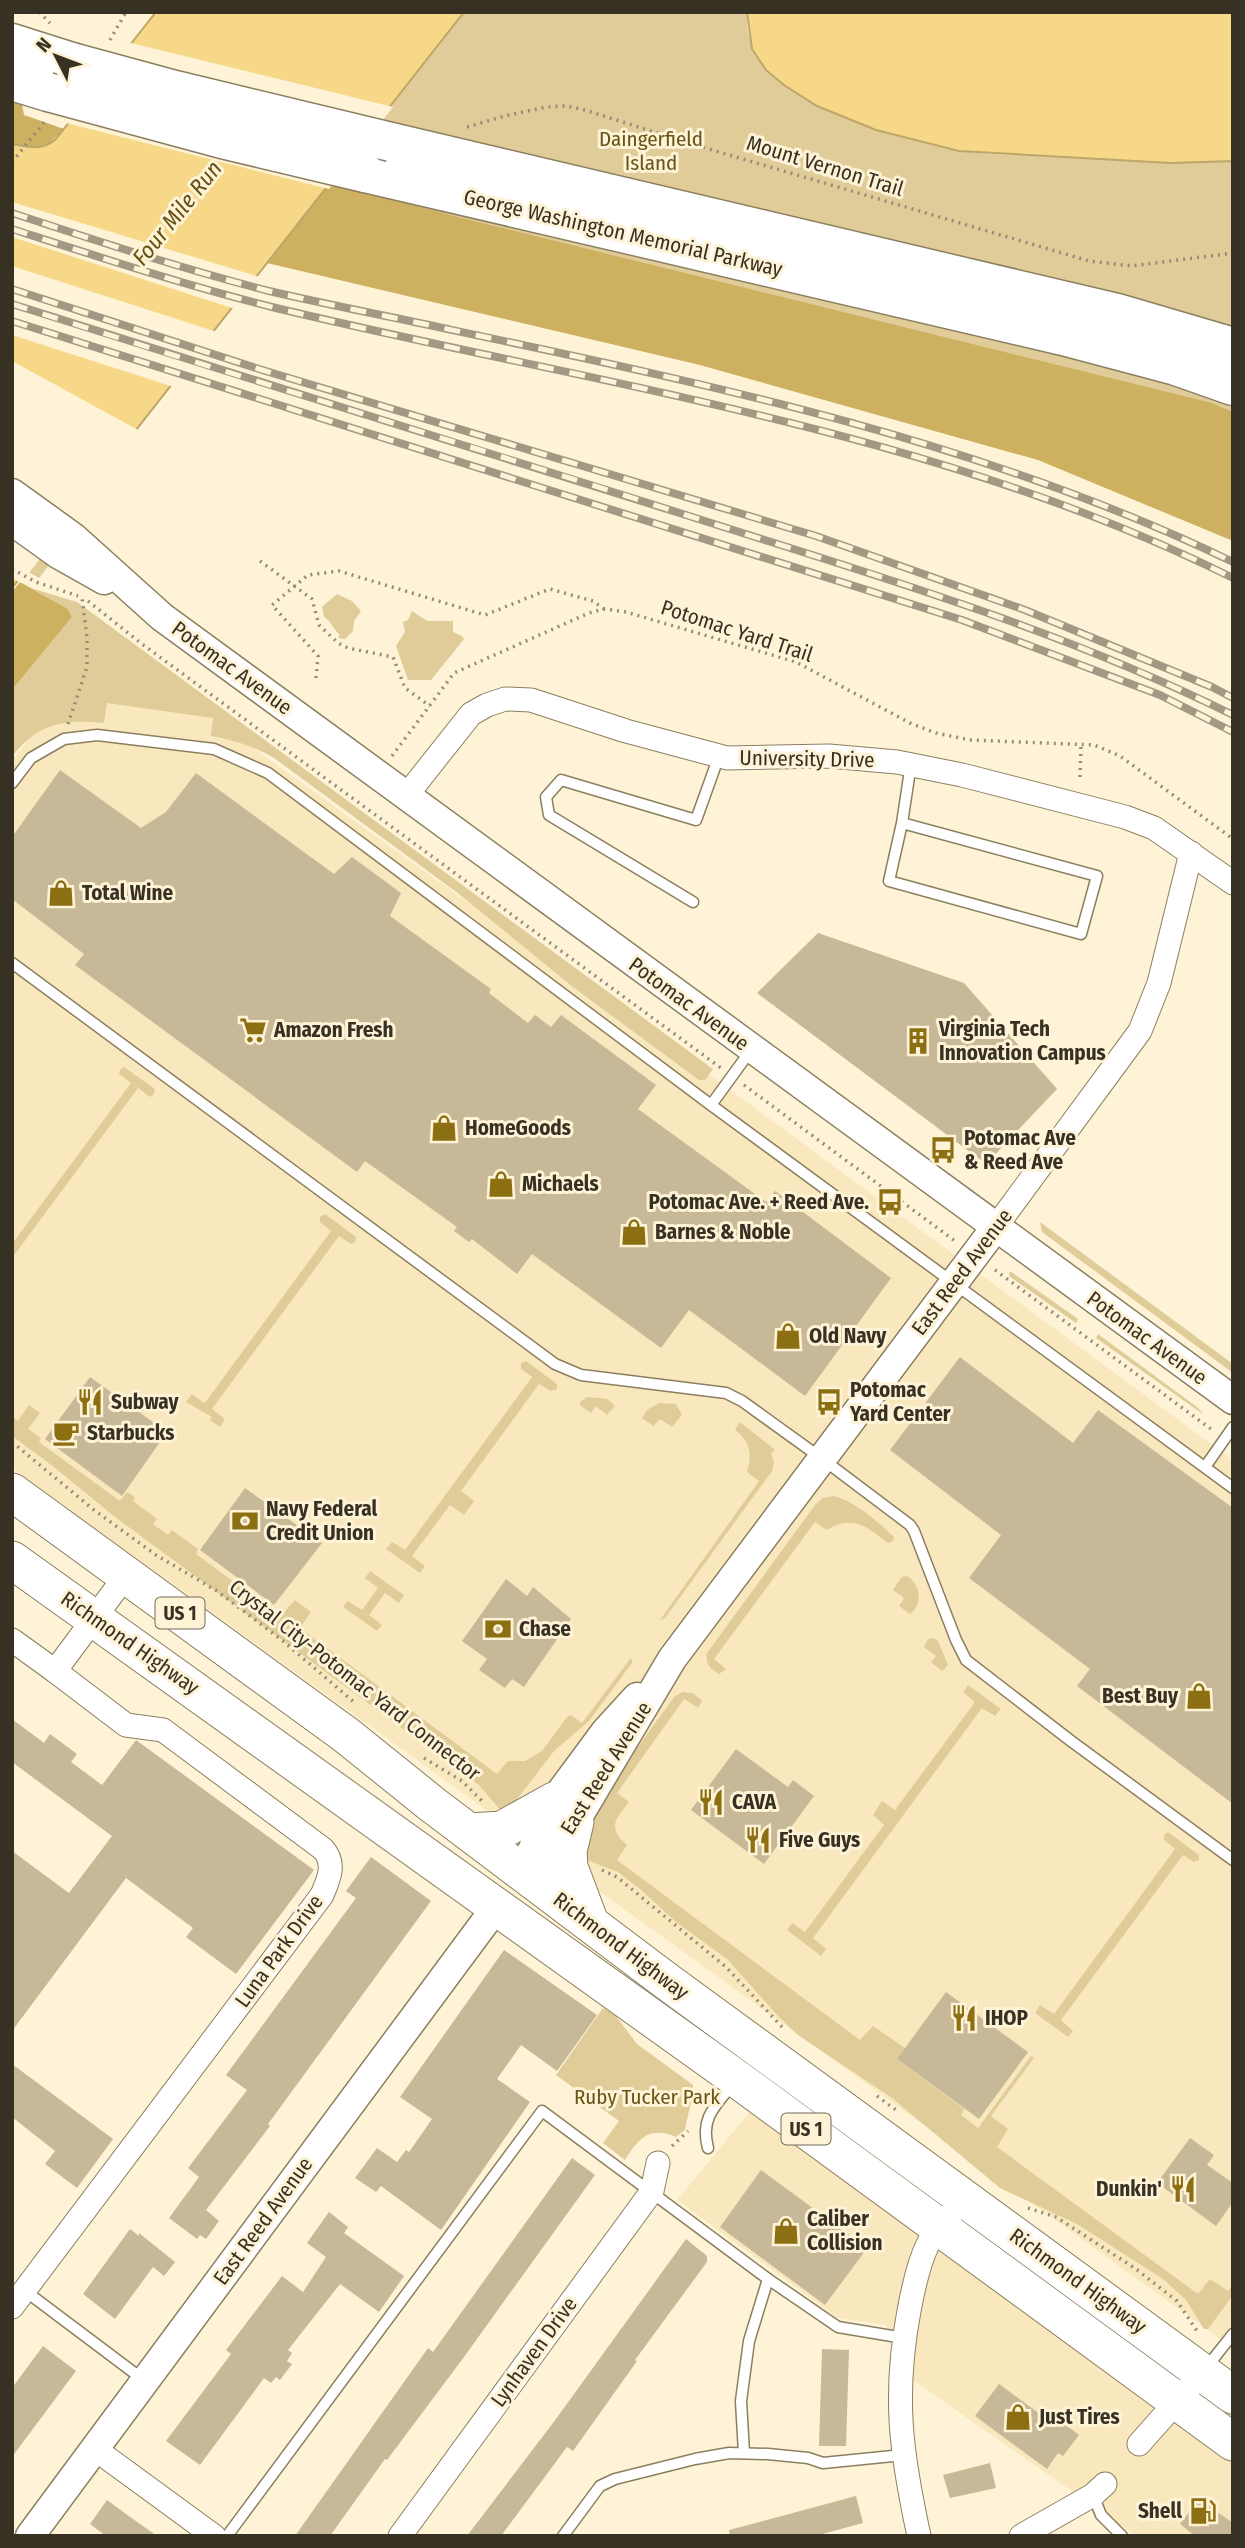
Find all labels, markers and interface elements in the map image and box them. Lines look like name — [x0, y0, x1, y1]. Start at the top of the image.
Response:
north arrow — [21, 21, 91, 91]
text: N — [31, 33, 56, 57]
park label: Daingerfield Island — [599, 126, 703, 176]
street label: Mount Vernon Trail — [743, 130, 907, 202]
water label: Four Mile Run — [126, 155, 228, 271]
street label: George Washington Memorial Parkway — [461, 184, 785, 283]
street label: Potomac Yard Trail — [658, 594, 817, 668]
street label: Potomac Avenue — [167, 616, 297, 720]
street label: University Drive — [739, 745, 875, 773]
shop icon: Total Wine — [46, 878, 76, 908]
place label: Total Wine — [82, 880, 174, 906]
street label: Potomac Avenue — [624, 952, 754, 1056]
supermarket icon: Amazon Fresh — [238, 1015, 268, 1045]
place label: Virginia Tech Innovation Campus — [938, 1016, 1106, 1066]
place label: Amazon Fresh — [273, 1017, 394, 1043]
building icon: Virginia Tech Innovation Campus — [903, 1026, 933, 1056]
shop icon: HomeGoods — [429, 1113, 459, 1143]
place label: HomeGoods — [465, 1115, 571, 1141]
place label: Potomac Ave & Reed Ave — [964, 1125, 1076, 1175]
bus stop icon: Potomac Ave & Reed Ave — [928, 1135, 958, 1165]
shop icon: Michaels — [486, 1169, 516, 1199]
place label: Michaels — [522, 1171, 599, 1197]
bus stop icon: Potomac Ave. + Reed Ave. — [875, 1187, 905, 1217]
place label: Potomac Ave. + Reed Ave. — [649, 1189, 869, 1215]
street label: East Reed Avenue — [906, 1204, 1018, 1340]
shop icon: Barnes & Noble — [619, 1217, 649, 1247]
place label: Barnes & Noble — [655, 1219, 791, 1245]
street label: Potomac Avenue — [1082, 1286, 1212, 1390]
shop icon: Old Navy — [773, 1321, 803, 1351]
place label: Old Navy — [809, 1323, 887, 1349]
place label: Potomac Yard Center — [849, 1377, 951, 1427]
restaurant icon: Subway — [75, 1387, 105, 1417]
bus stop icon: Potomac Yard Center — [814, 1387, 844, 1417]
place label: Subway — [111, 1389, 179, 1415]
cafe icon: Starbucks — [51, 1418, 81, 1448]
place label: Starbucks — [87, 1420, 174, 1446]
place label: Navy Federal Credit Union — [266, 1496, 378, 1546]
bank icon: Navy Federal Credit Union — [230, 1506, 260, 1536]
street label: Crystal City-Potomac Yard Connector — [224, 1574, 486, 1787]
street label: Richmond Highway — [56, 1586, 205, 1701]
road number: US 1 — [156, 1597, 204, 1628]
bank icon: Chase — [483, 1614, 513, 1644]
place label: Chase — [519, 1616, 571, 1642]
shop icon: Best Buy — [1184, 1681, 1214, 1711]
place label: Best Buy — [1102, 1683, 1179, 1709]
street label: East Reed Avenue — [555, 1697, 657, 1839]
restaurant icon: CAVA — [696, 1787, 726, 1817]
place label: CAVA — [732, 1789, 777, 1815]
restaurant icon: Five Guys — [743, 1825, 773, 1855]
place label: Five Guys — [779, 1827, 860, 1853]
street label: Richmond Highway — [548, 1887, 694, 2006]
street label: Luna Park Drive — [229, 1890, 329, 2012]
restaurant icon: IHOP — [949, 2003, 979, 2033]
place label: IHOP — [985, 2005, 1029, 2031]
park label: Ruby Tucker Park — [574, 2084, 720, 2110]
road number: US 1 — [782, 2114, 830, 2144]
street label: East Reed Avenue — [208, 2152, 318, 2290]
restaurant icon: Dunkin' — [1168, 2174, 1198, 2204]
place label: Dunkin' — [1096, 2176, 1162, 2202]
place label: Caliber Collision — [807, 2206, 883, 2256]
shop icon: Caliber Collision — [771, 2216, 801, 2246]
street label: Richmond Highway — [1004, 2223, 1152, 2340]
street label: Lynhaven Drive — [485, 2292, 583, 2412]
shop icon: Just Tires — [1003, 2402, 1033, 2432]
place label: Just Tires — [1038, 2404, 1120, 2430]
fuel station icon: Shell — [1188, 2496, 1218, 2526]
place label: Shell — [1138, 2498, 1182, 2524]

